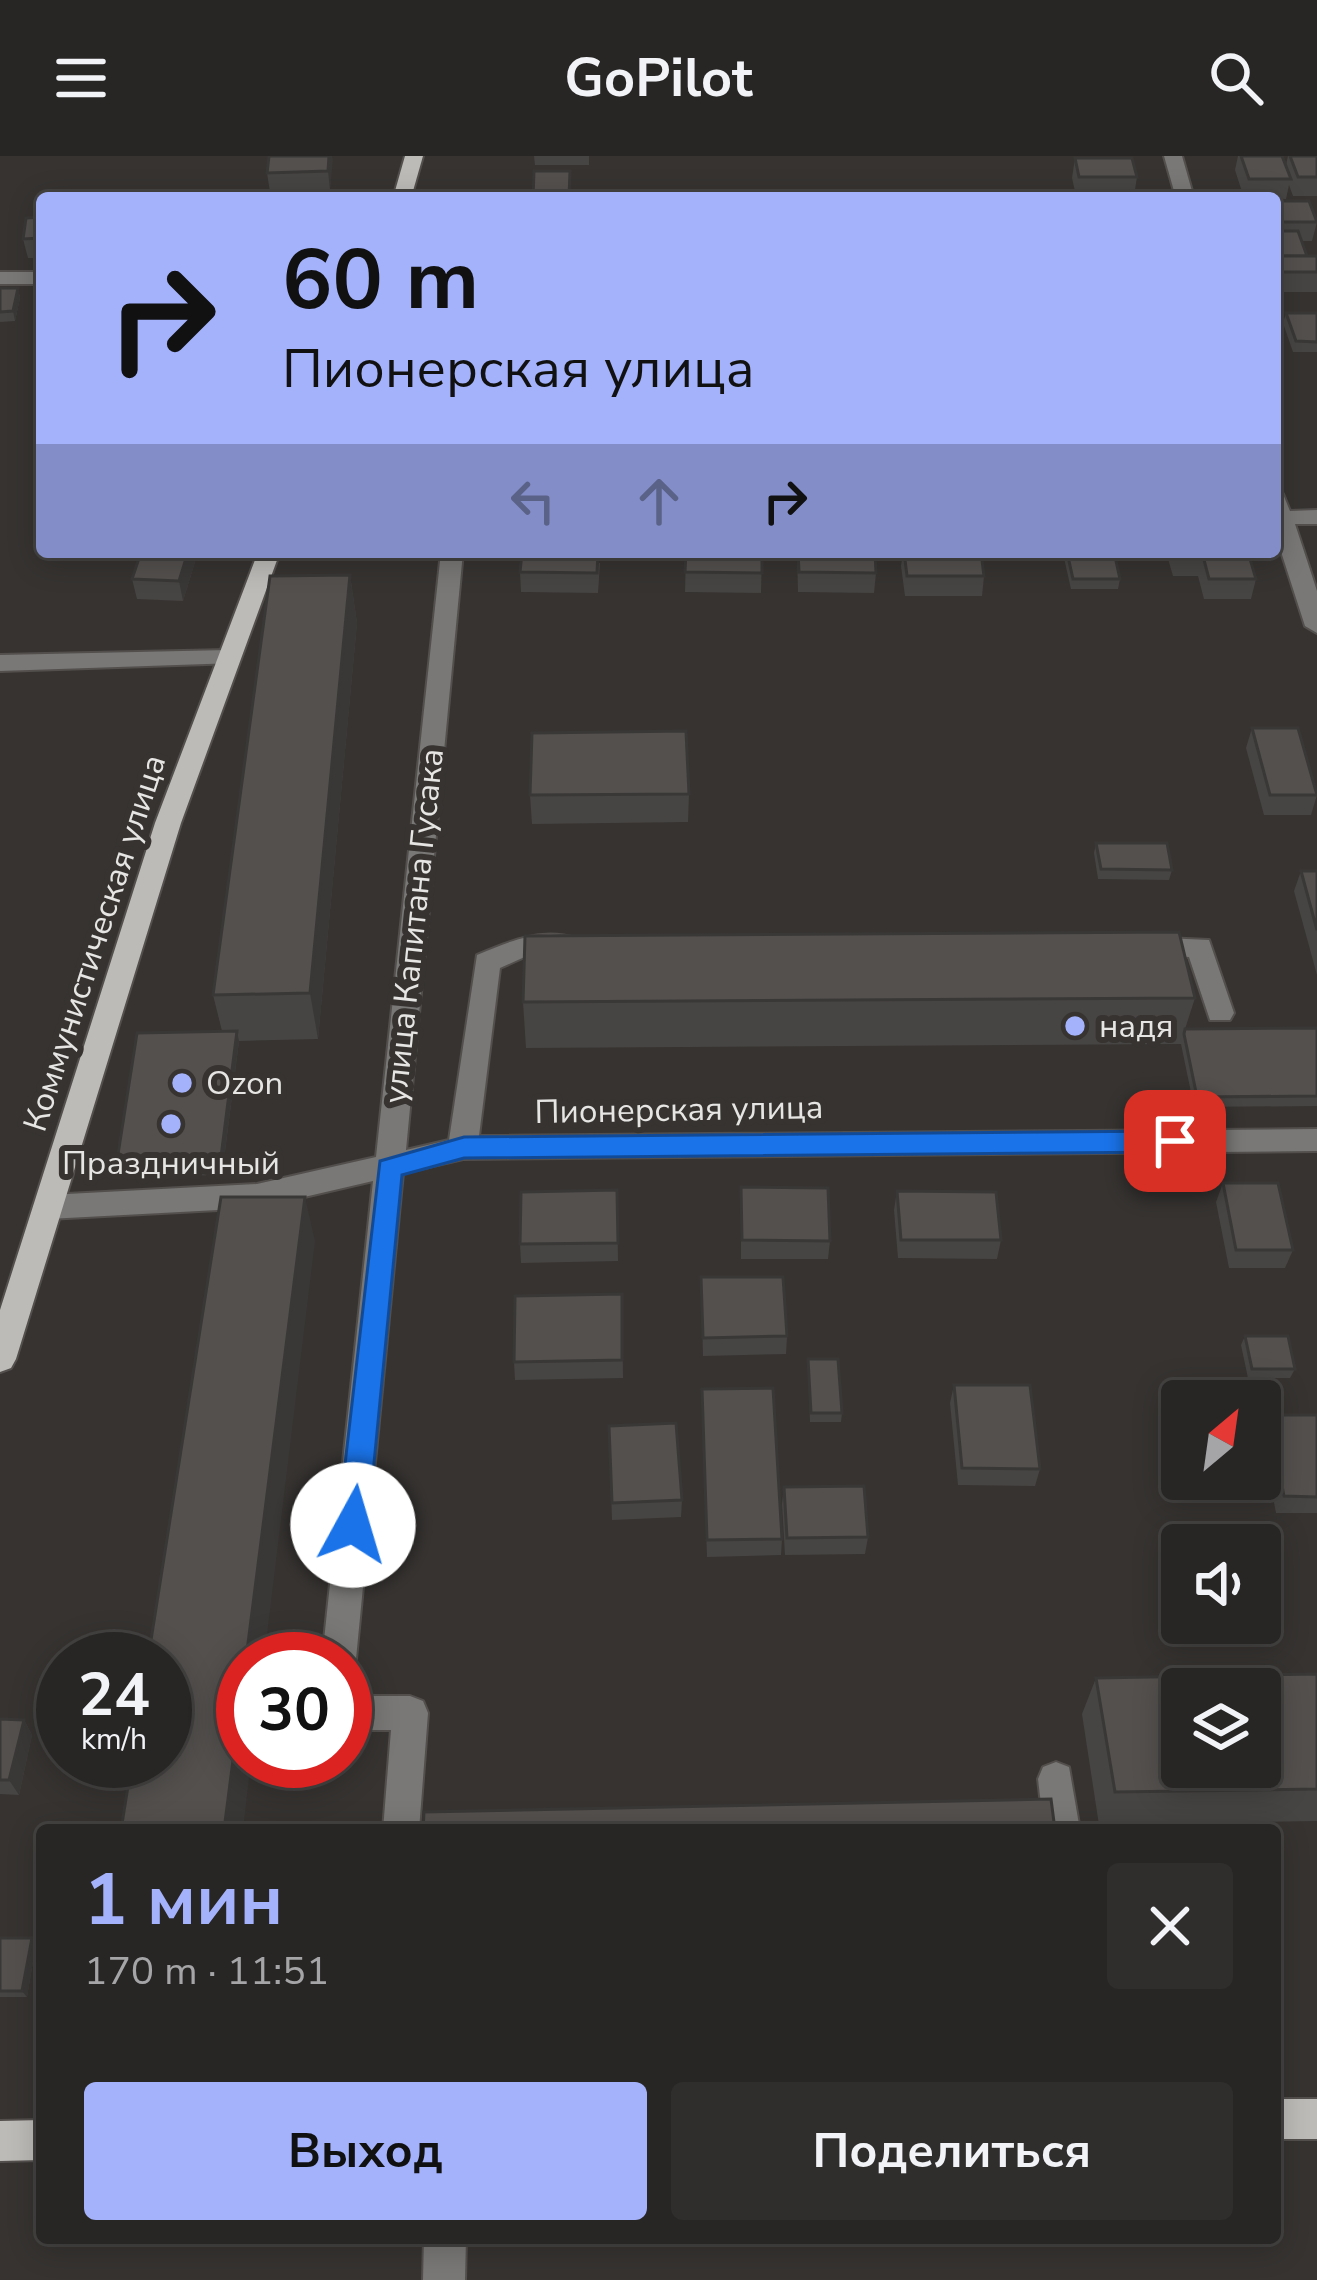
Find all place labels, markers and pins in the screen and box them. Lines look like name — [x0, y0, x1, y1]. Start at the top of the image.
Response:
place label: надя — [1099, 1004, 1173, 1049]
marker: надя — [1062, 1013, 1088, 1039]
place label: Ozon — [206, 1061, 283, 1106]
marker: Ozon — [169, 1070, 195, 1096]
pin — [1124, 1090, 1226, 1192]
marker: Праздничный — [158, 1111, 184, 1137]
place label: Праздничный — [62, 1141, 280, 1186]

